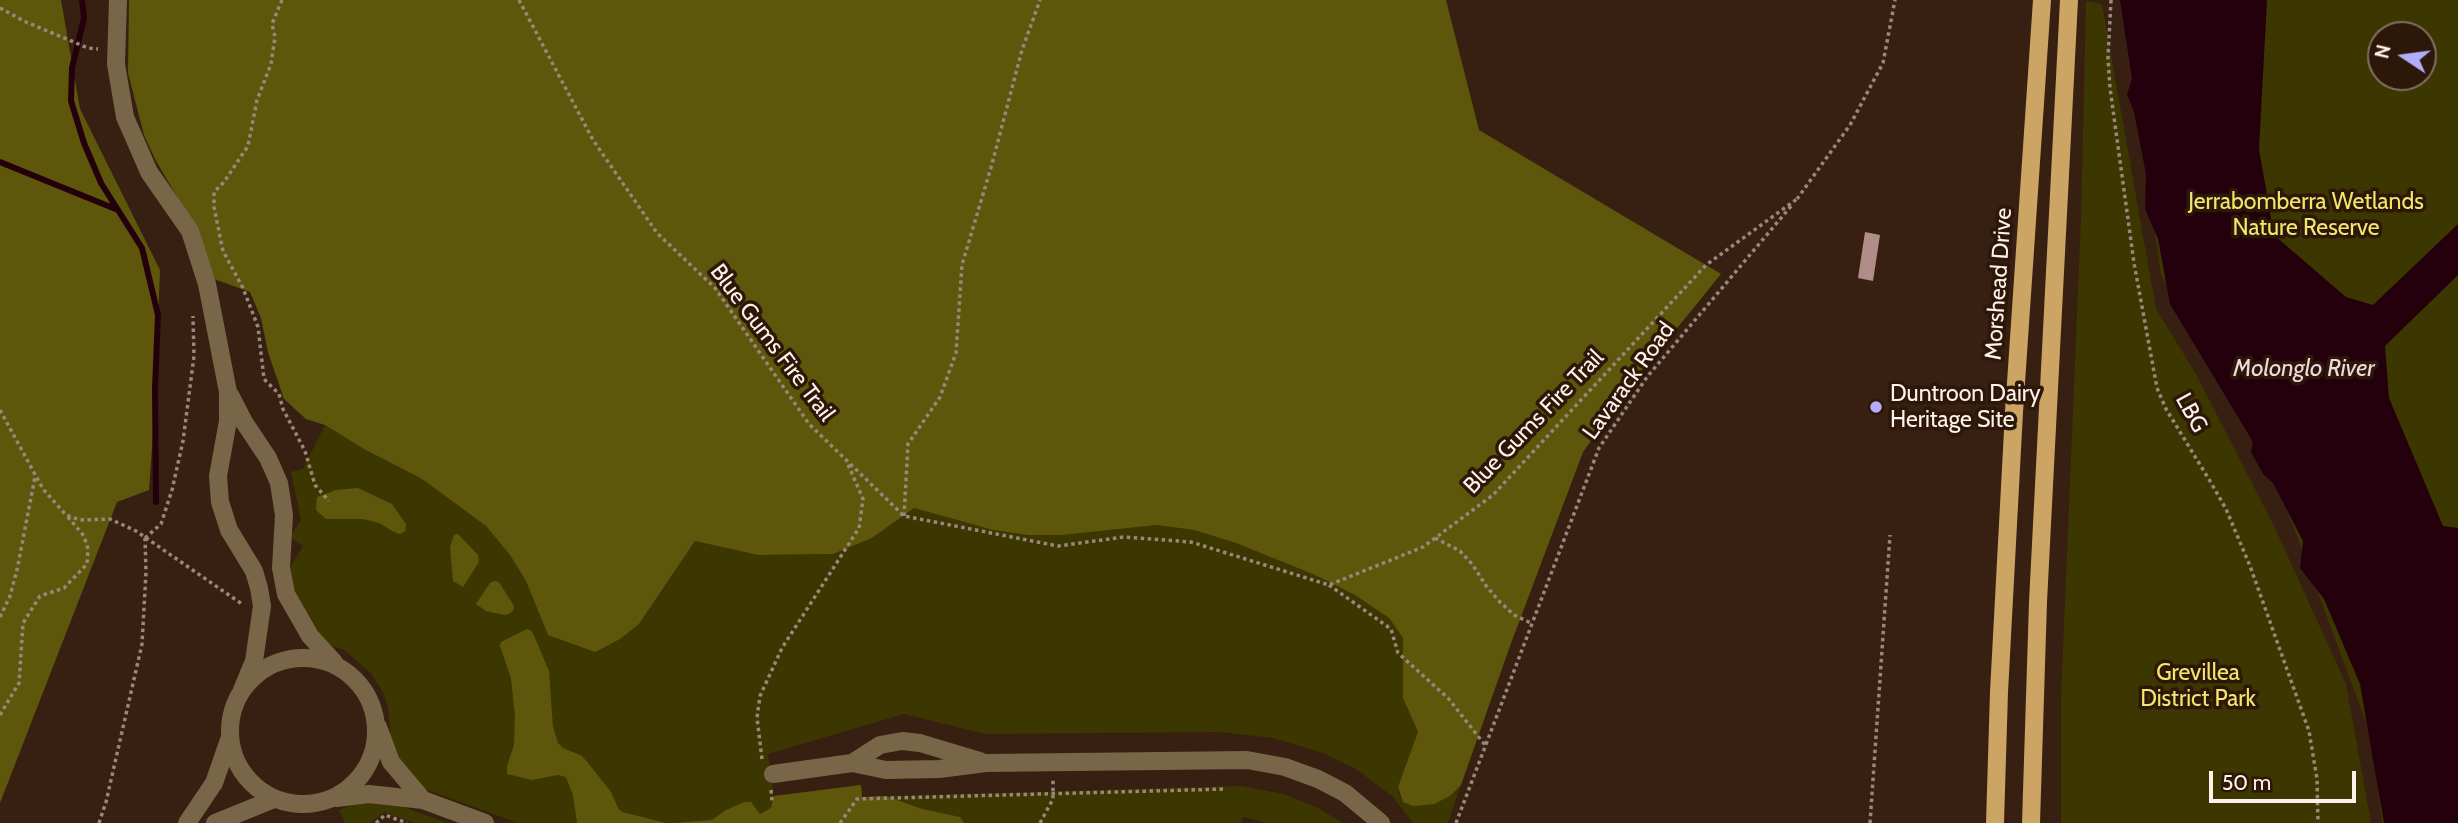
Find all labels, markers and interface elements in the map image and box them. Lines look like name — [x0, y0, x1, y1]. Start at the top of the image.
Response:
north arrow — [2367, 21, 2437, 91]
text: N — [2370, 42, 2396, 61]
park label: Jerrabomberra Wetlands Nature Reserve — [2188, 188, 2424, 242]
street label: Morshead Drive — [1980, 207, 2018, 361]
street label: Blue Gums Fire Trail — [704, 259, 840, 427]
street label: Lavarack Road — [1577, 317, 1681, 445]
street label: Blue Gums Fire Trail — [1458, 344, 1610, 500]
water label: Molonglo River — [2233, 355, 2375, 383]
place label: Duntroon Dairy Heritage Site — [1890, 380, 2041, 434]
street label: LBG — [2169, 389, 2213, 437]
marker: Duntroon Dairy Heritage Site — [1868, 399, 1884, 415]
park label: Grevillea District Park — [2140, 659, 2256, 713]
scale bar — [2213, 756, 2360, 800]
text: 50 m — [2222, 770, 2271, 795]

